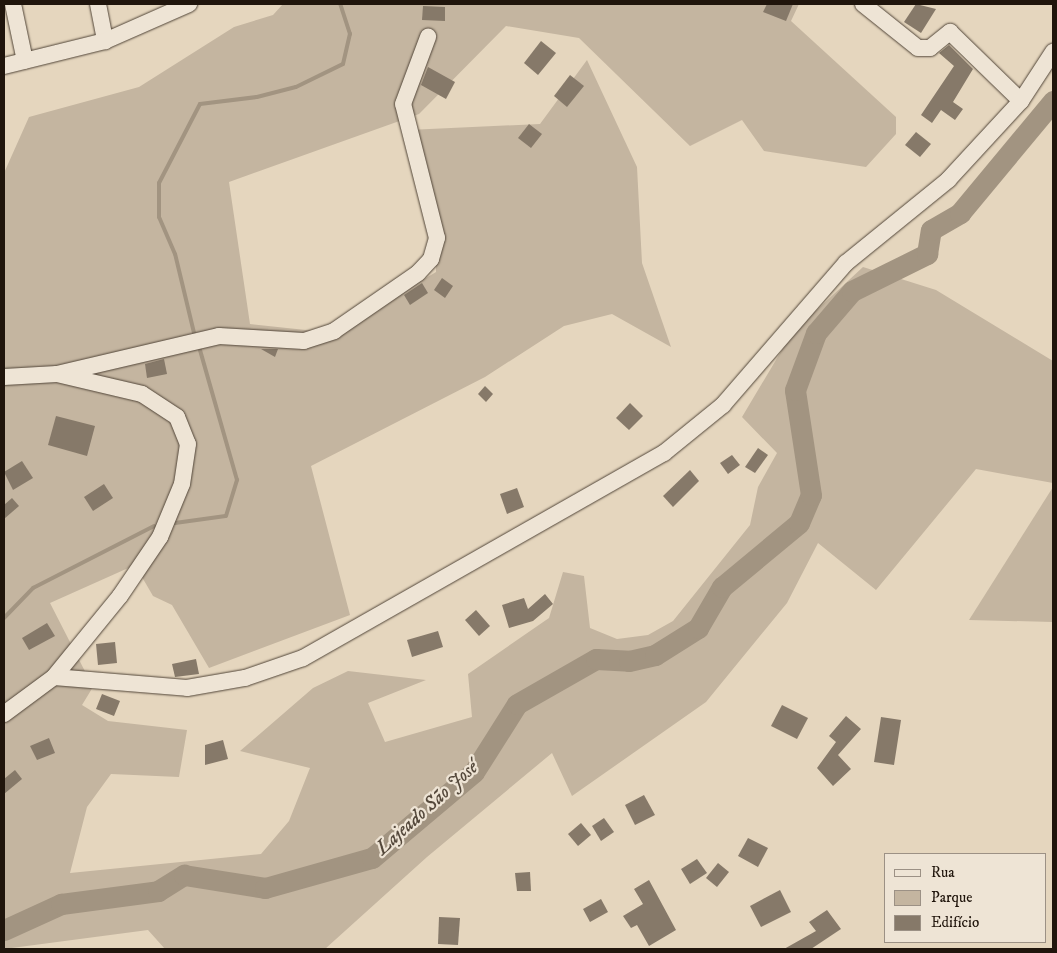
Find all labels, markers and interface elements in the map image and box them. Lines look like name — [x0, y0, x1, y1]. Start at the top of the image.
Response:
water label: Lajeado São José — [371, 756, 483, 860]
legend — [884, 853, 1047, 943]
text: Rua — [931, 863, 955, 882]
text: Parque — [931, 888, 972, 907]
text: Edifício — [931, 913, 979, 932]

